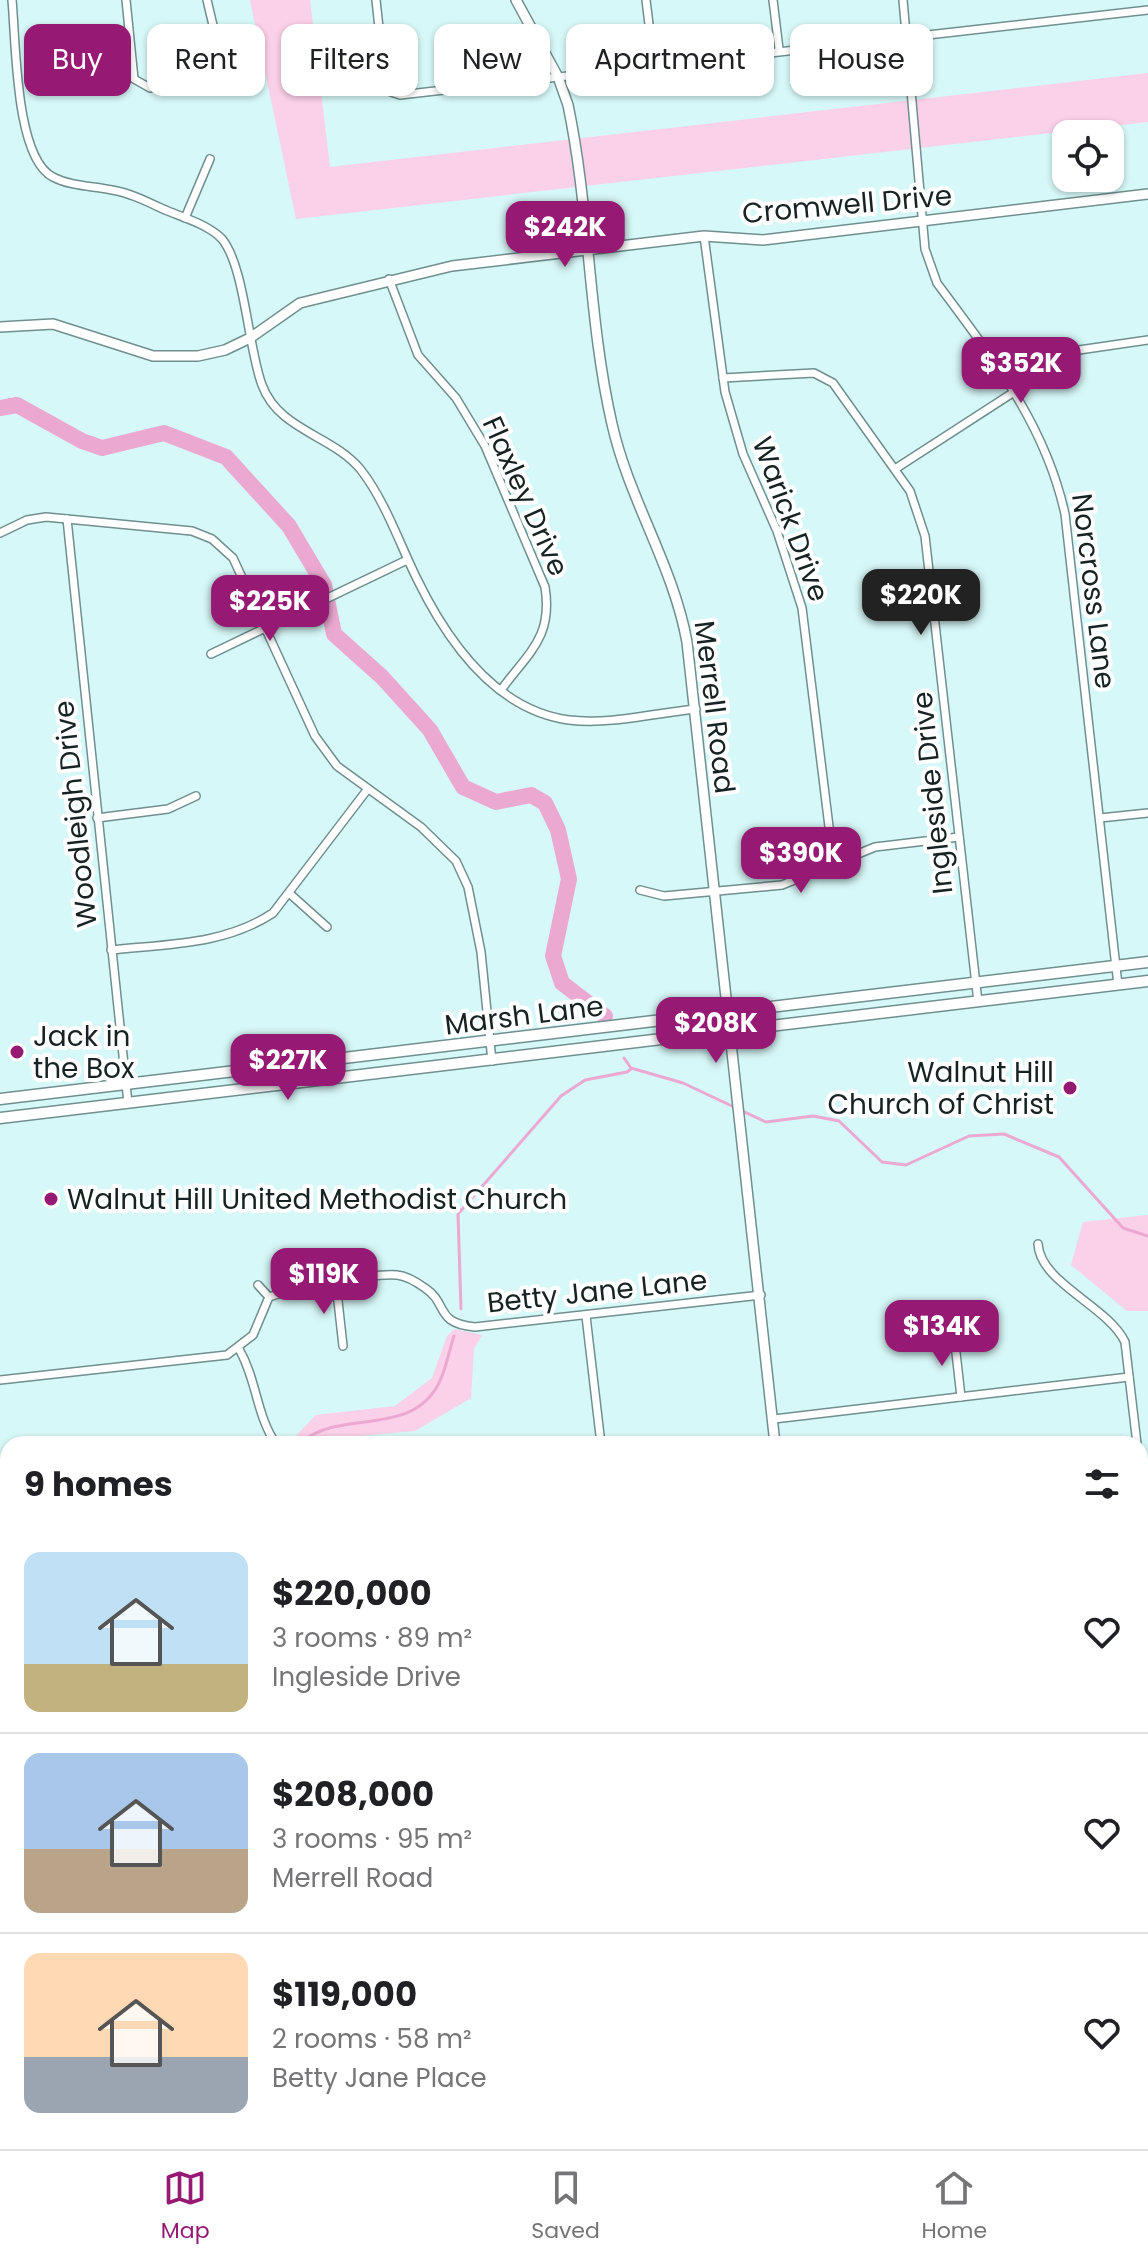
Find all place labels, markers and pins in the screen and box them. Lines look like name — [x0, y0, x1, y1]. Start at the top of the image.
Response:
pin: $242K — [509, 201, 621, 269]
pin: $352K — [965, 337, 1077, 405]
pin: $220K — [865, 569, 977, 637]
pin: $225K — [214, 575, 326, 643]
pin: $390K — [745, 827, 857, 895]
pin: $208K — [660, 997, 772, 1065]
place label: Jack in the Box — [33, 1017, 135, 1088]
pin: $227K — [232, 1034, 344, 1102]
marker: Jack in the Box — [8, 1043, 26, 1061]
place label: Walnut Hill Church of Christ — [827, 1053, 1054, 1124]
marker: Walnut Hill Church of Christ — [1061, 1079, 1079, 1097]
place label: Walnut Hill United Methodist Church — [67, 1180, 567, 1219]
marker: Walnut Hill United Methodist Church — [42, 1190, 60, 1208]
pin: $119K — [268, 1248, 380, 1316]
pin: $134K — [886, 1300, 998, 1368]

